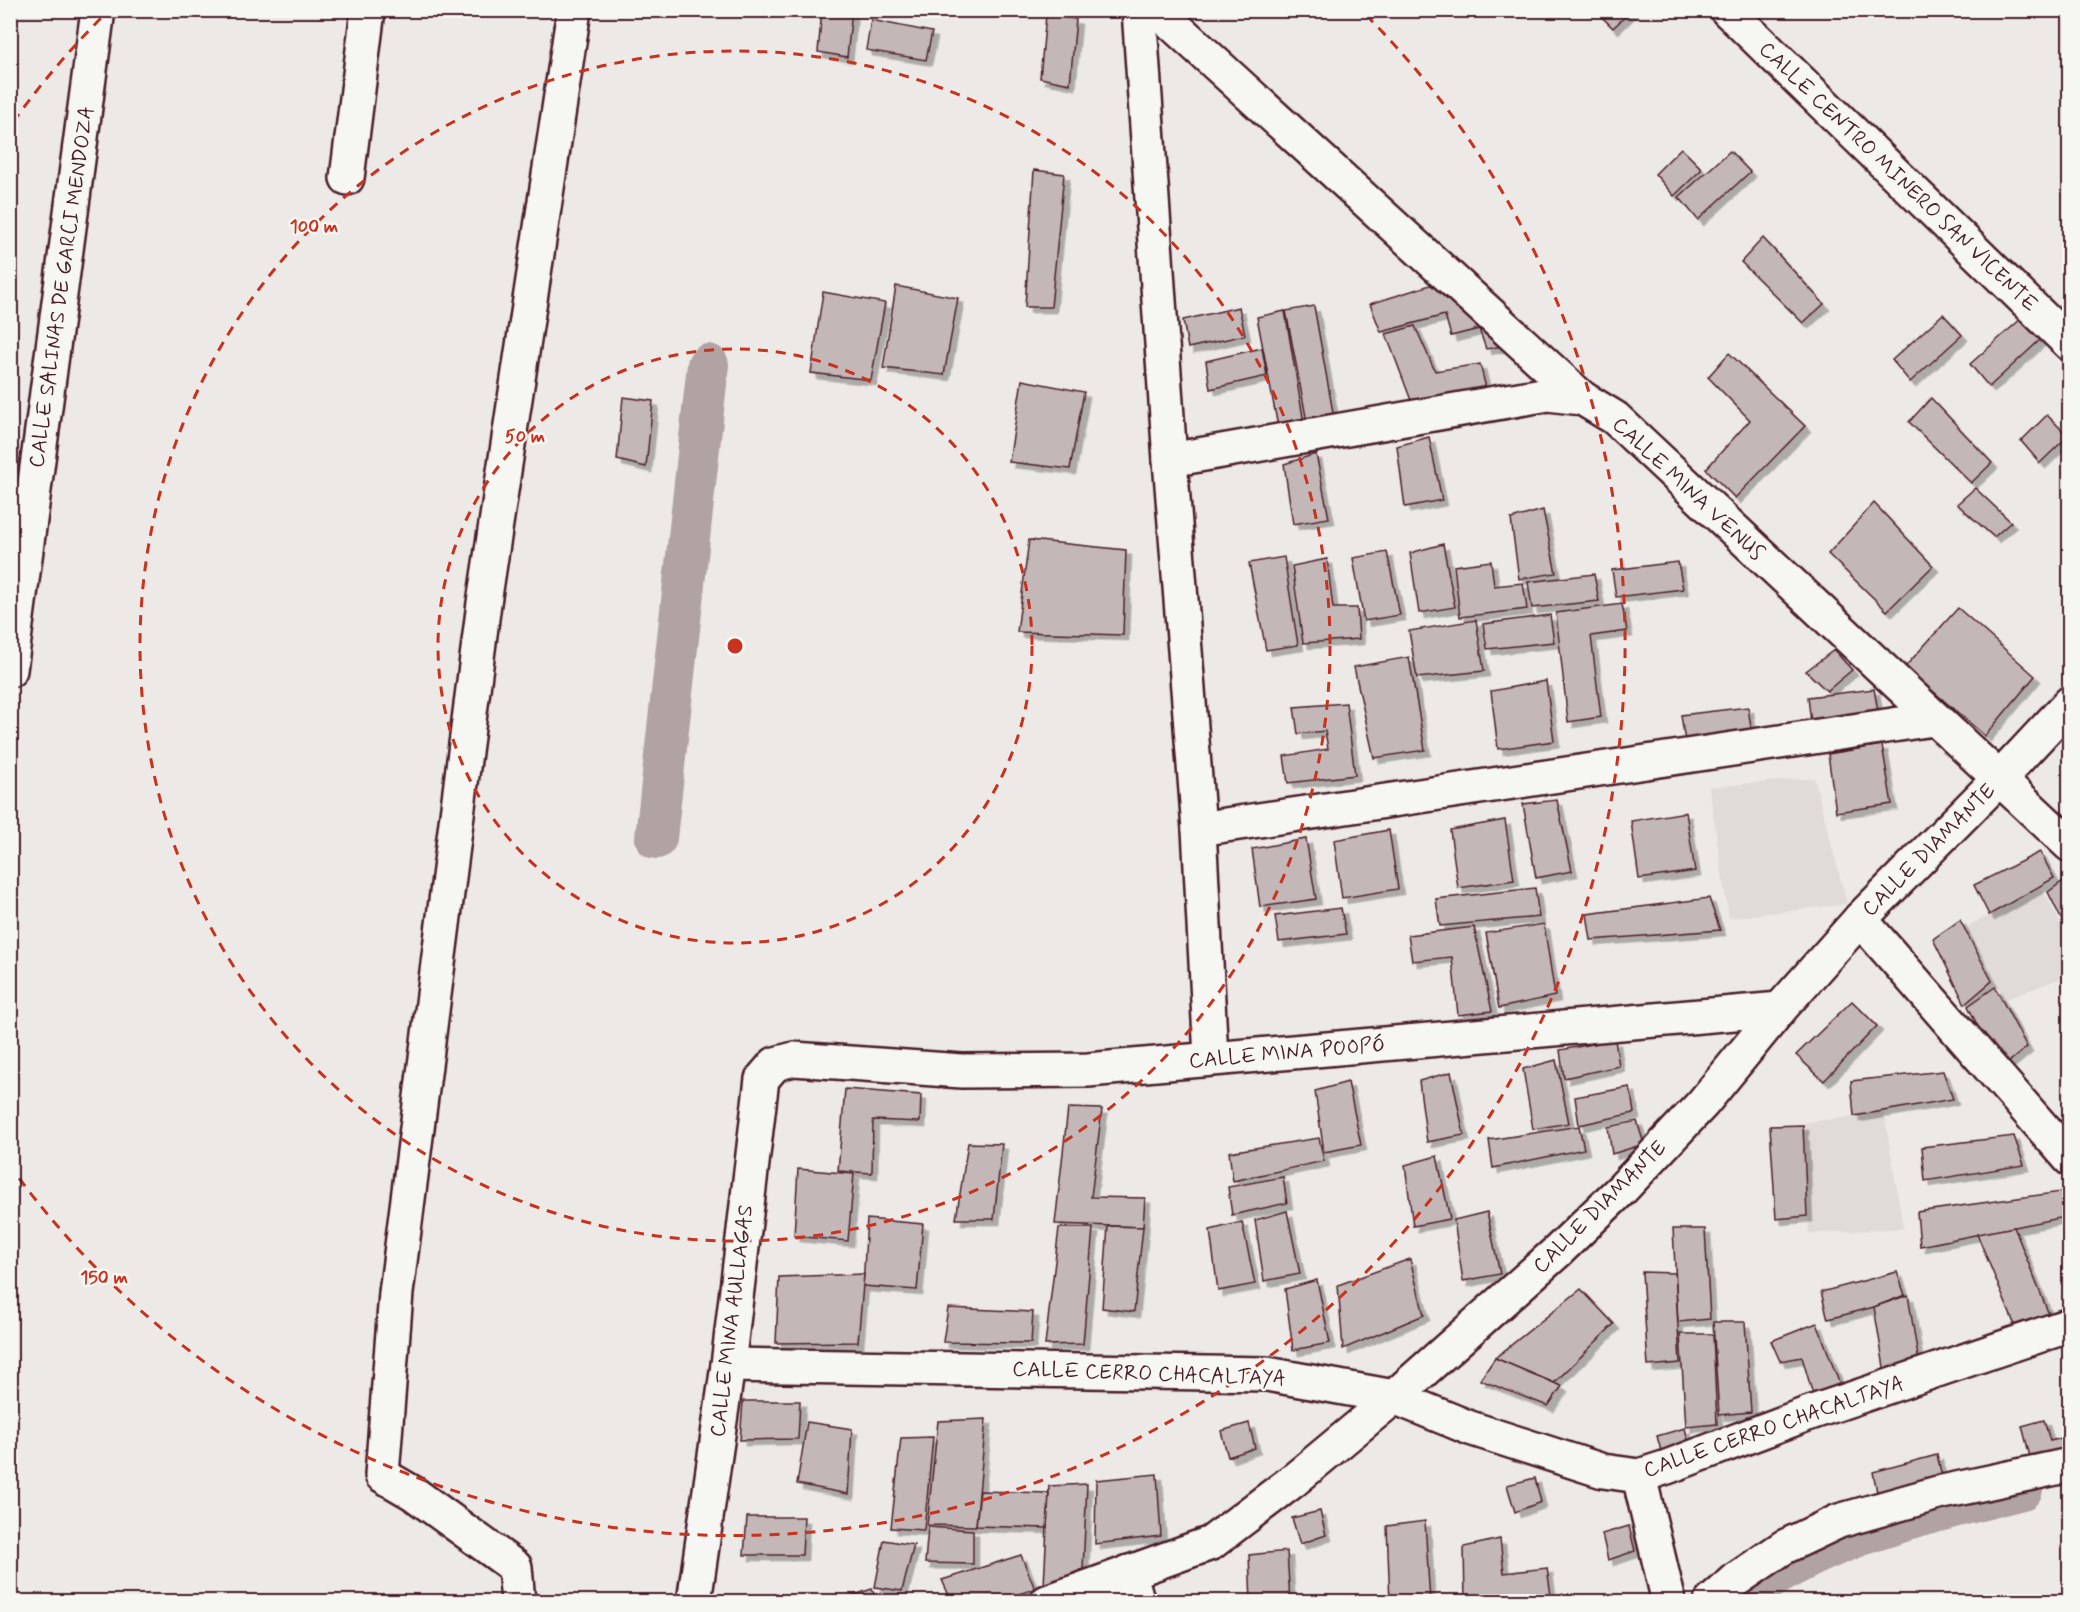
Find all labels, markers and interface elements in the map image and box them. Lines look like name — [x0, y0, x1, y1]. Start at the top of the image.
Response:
street label: CALLE CENTRO MINERO SAN VICENTE — [1752, 36, 2044, 318]
street label: CALLE SALINAS DE GARCI MENDOZA — [23, 104, 101, 470]
text: 100 m — [290, 215, 338, 239]
street label: CALLE MINA VENUS — [1606, 411, 1771, 567]
text: 50 m — [505, 425, 545, 449]
centre of rings — [725, 636, 745, 656]
street label: CALLE DIAMANTE — [1856, 777, 2002, 923]
street label: CALLE MINA POOPÓ — [1188, 1030, 1386, 1076]
street label: CALLE DIAMANTE — [1527, 1134, 1673, 1280]
street label: CALLE MINA AULLAGAS — [704, 1203, 760, 1439]
text: 150 m — [80, 1266, 128, 1290]
street label: CALLE CERRO CHACALTAYA — [1012, 1355, 1286, 1393]
street label: CALLE CERRO CHACALTAYA — [1640, 1369, 1908, 1485]

